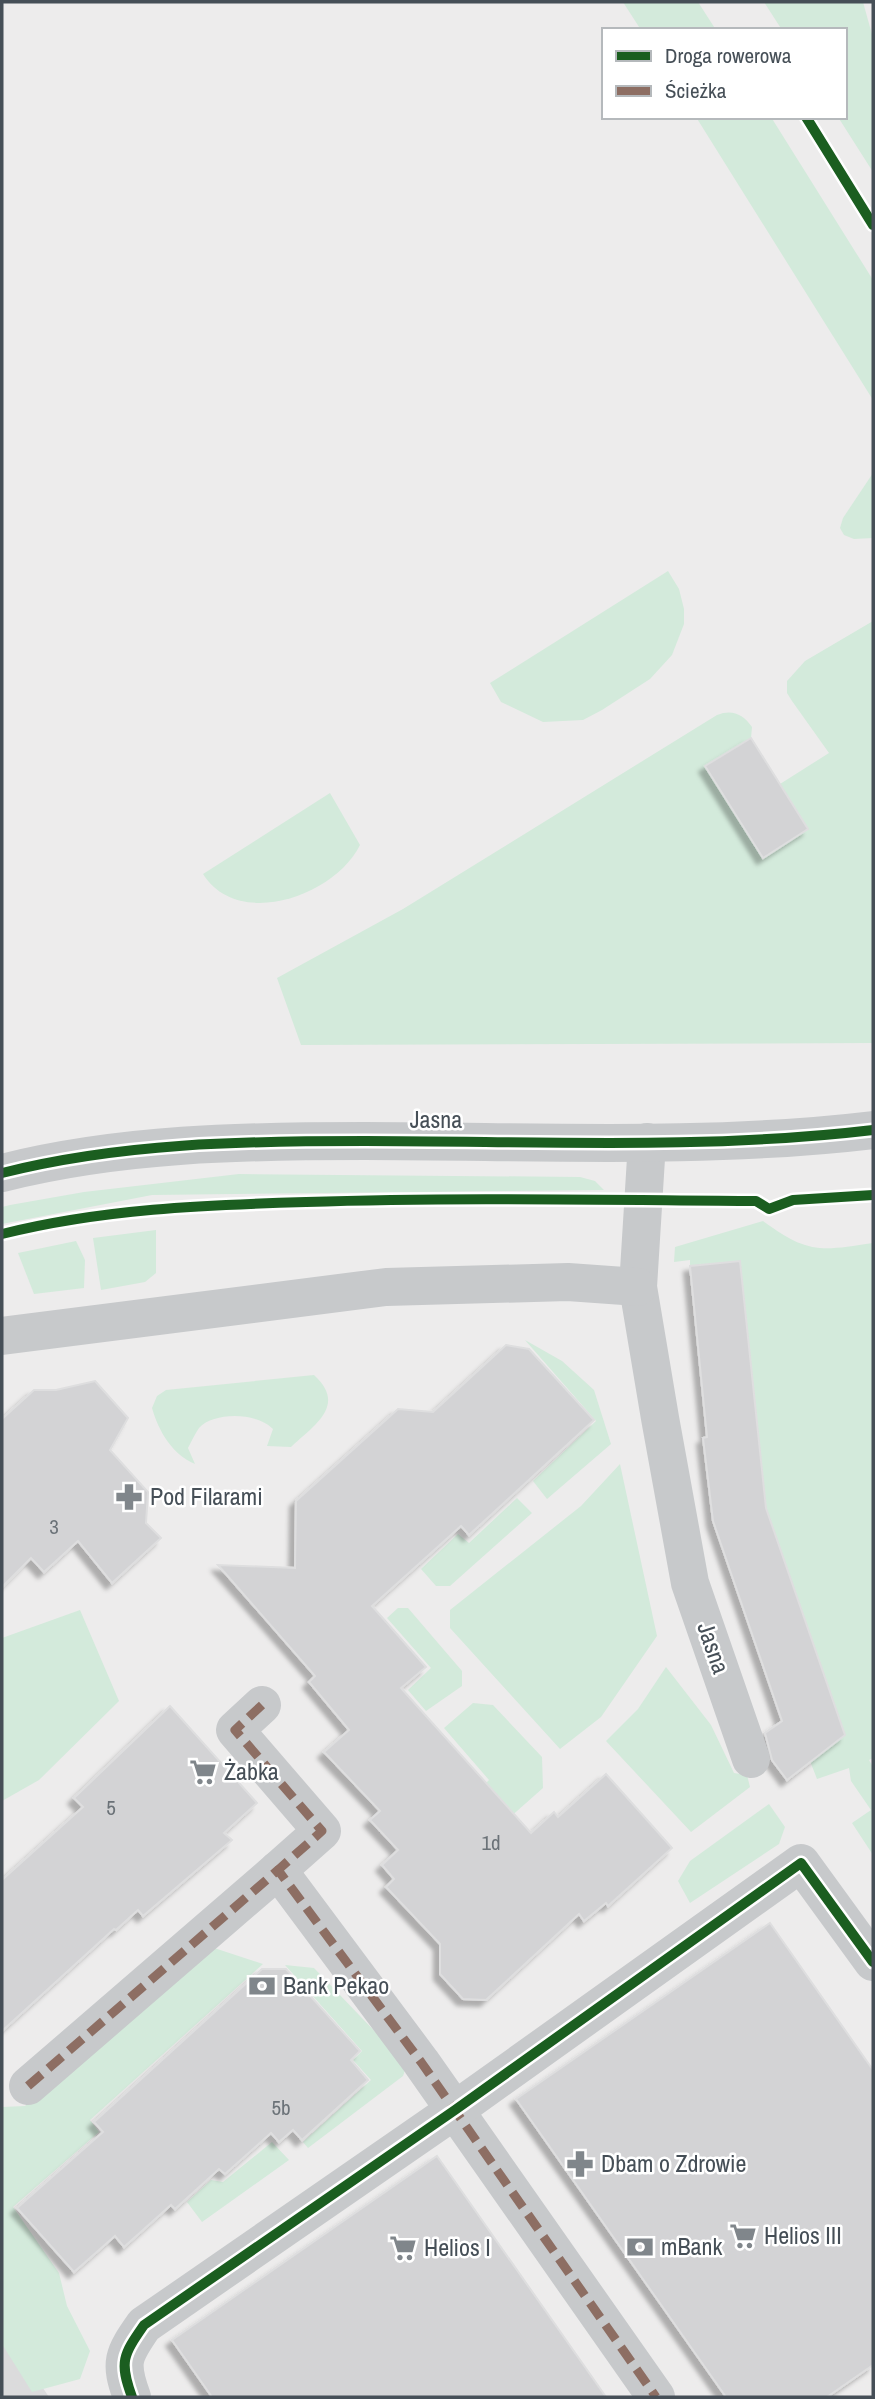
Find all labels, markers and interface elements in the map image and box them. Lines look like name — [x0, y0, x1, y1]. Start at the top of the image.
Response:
legend — [602, 28, 847, 119]
text: Droga rowerowa — [665, 41, 792, 70]
text: Ścieżka — [665, 76, 727, 105]
street label: Jasna — [410, 1103, 462, 1135]
place label: Pod Filarami — [150, 1480, 263, 1512]
pharmacy icon: Pod Filarami — [114, 1482, 144, 1512]
house number: 3 — [49, 1512, 59, 1541]
street label: Jasna — [690, 1618, 738, 1678]
place label: Żabka — [224, 1755, 279, 1787]
supermarket icon: Żabka — [188, 1757, 218, 1787]
house number: 5 — [106, 1793, 116, 1822]
house number: 1d — [481, 1828, 501, 1857]
place label: Bank Pekao — [283, 1969, 389, 2001]
bank icon: Bank Pekao — [247, 1971, 277, 2001]
house number: 5b — [271, 2093, 291, 2122]
place label: Dbam o Zdrowie — [601, 2147, 746, 2179]
pharmacy icon: Dbam o Zdrowie — [565, 2149, 595, 2179]
place label: Helios III — [764, 2219, 842, 2251]
supermarket icon: Helios III — [728, 2221, 758, 2251]
place label: mBank — [661, 2230, 722, 2262]
place label: Helios I — [424, 2231, 491, 2263]
bank icon: mBank — [625, 2232, 655, 2262]
supermarket icon: Helios I — [388, 2233, 418, 2263]

